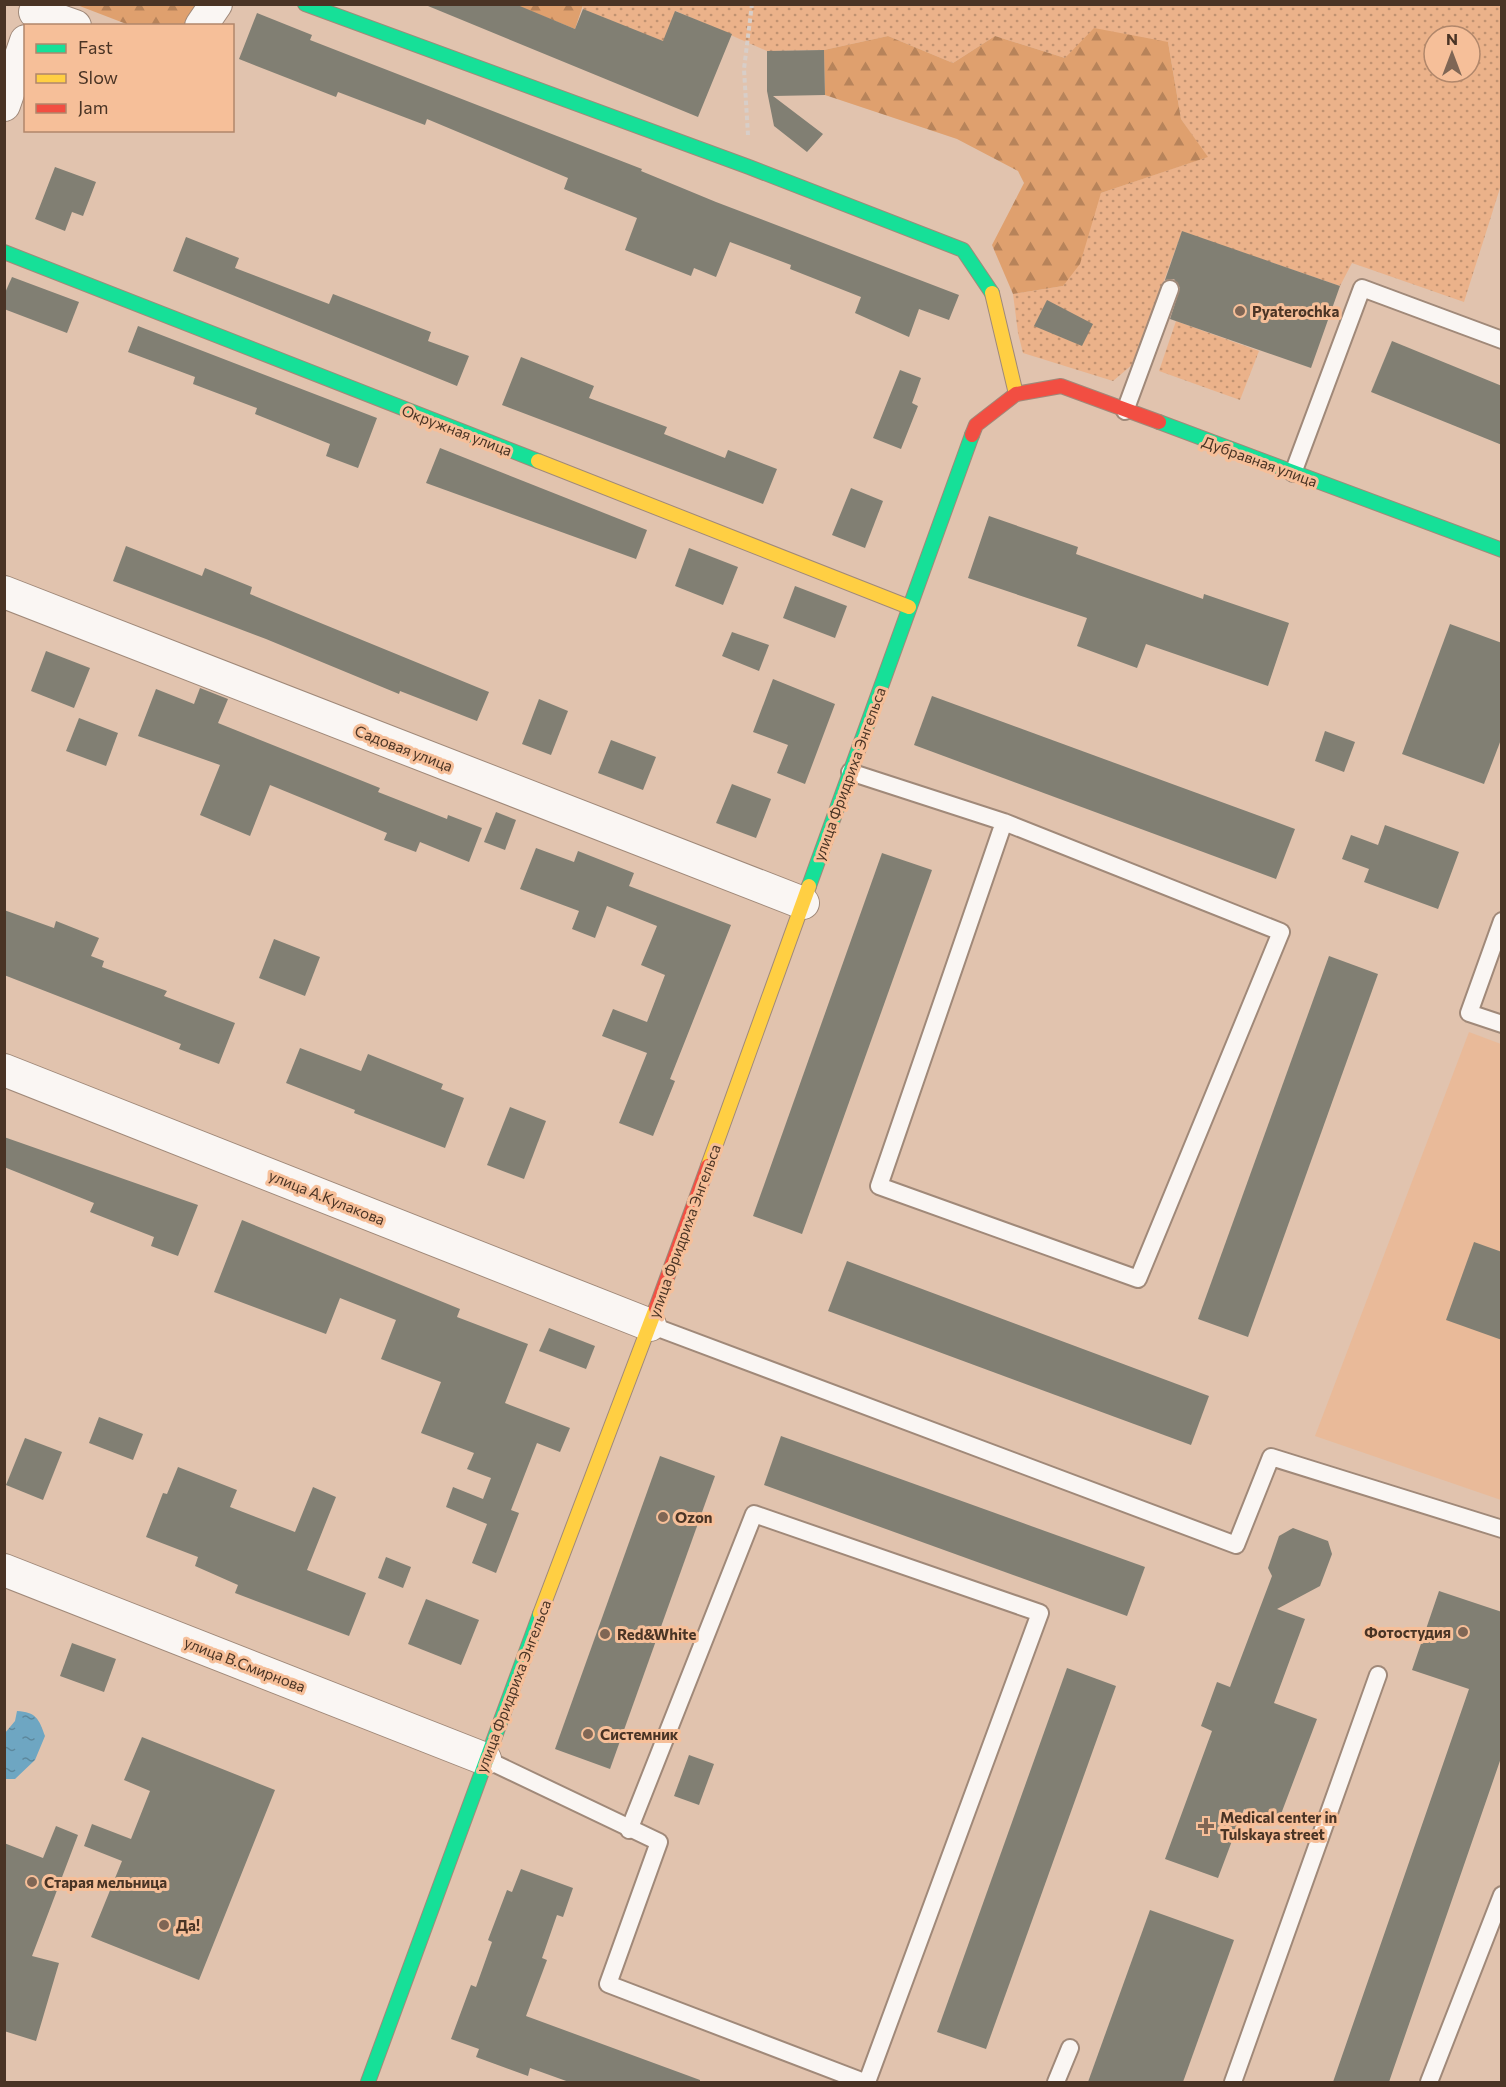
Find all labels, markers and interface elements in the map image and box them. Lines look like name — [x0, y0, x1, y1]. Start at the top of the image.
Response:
legend — [24, 24, 234, 132]
north arrow — [1422, 24, 1482, 84]
text: N — [1446, 29, 1458, 48]
text: Fast — [78, 36, 113, 58]
text: Slow — [78, 66, 118, 88]
text: Jam — [78, 96, 108, 118]
place label: Pyaterochka — [1252, 302, 1339, 320]
marker: Pyaterochka — [1233, 304, 1247, 318]
street label: Окружная улица — [399, 401, 515, 459]
street label: Дубравная улица — [1200, 432, 1320, 490]
street label: улица Фридриха Энгельса — [809, 685, 889, 863]
street label: Садовая улица — [353, 721, 455, 775]
street label: улица Фридриха Энгельса — [644, 1142, 724, 1320]
street label: улица А.Кулакова — [266, 1166, 388, 1228]
place label: Ozon — [675, 1508, 713, 1526]
marker: Ozon — [656, 1510, 670, 1524]
street label: улица Фридриха Энгельса — [472, 1597, 554, 1775]
place label: Фотостудия — [1364, 1623, 1451, 1641]
place label: Red&White — [617, 1625, 696, 1643]
marker: Фотостудия — [1456, 1625, 1470, 1639]
marker: Red&White — [598, 1627, 612, 1641]
street label: улица В.Смирнова — [182, 1633, 308, 1695]
place label: Системник — [600, 1725, 679, 1743]
marker: Системник — [581, 1727, 595, 1741]
place label: Medical center in Tulskaya street — [1220, 1808, 1337, 1843]
marker: Medical center in Tulskaya street — [1197, 1817, 1215, 1835]
place label: Старая мельница — [44, 1873, 167, 1891]
marker: Старая мельница — [25, 1875, 39, 1889]
place label: Да! — [176, 1916, 200, 1934]
marker: Да! — [157, 1918, 171, 1932]

